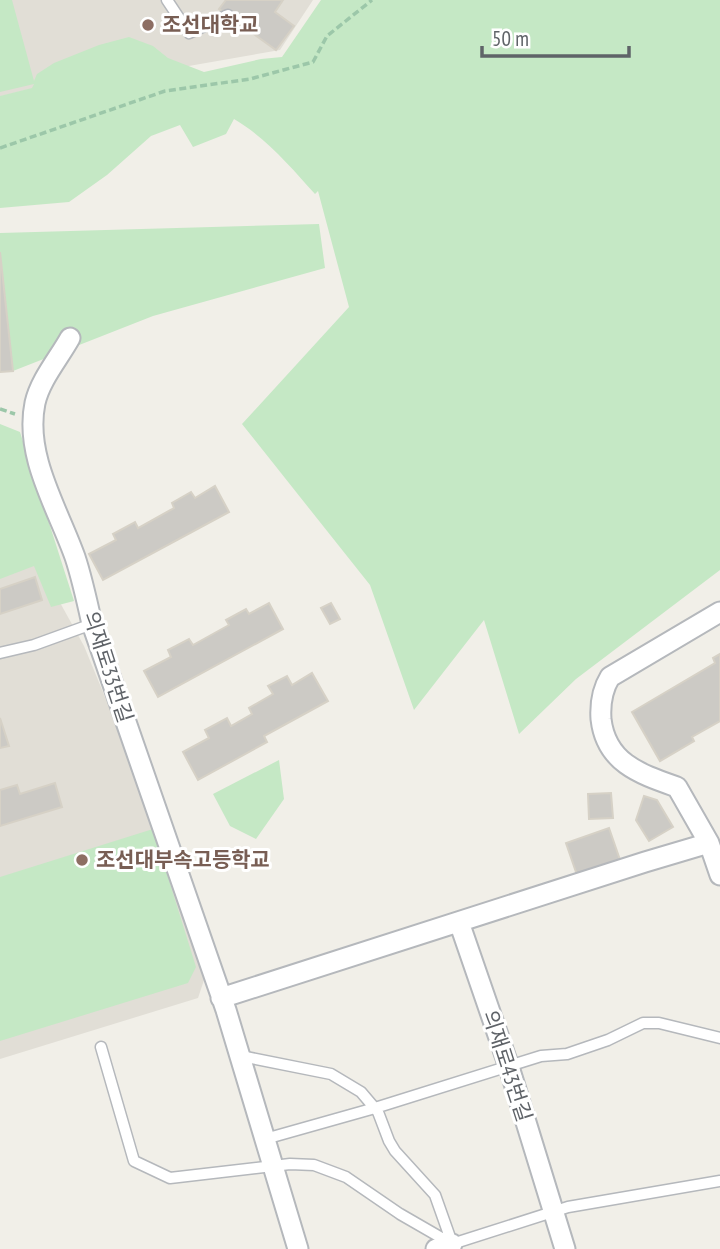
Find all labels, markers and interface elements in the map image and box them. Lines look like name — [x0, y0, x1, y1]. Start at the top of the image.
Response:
place label: 조선대학교 — [162, 11, 259, 38]
scale bar — [482, 14, 629, 58]
marker: 조선대학교 — [140, 17, 156, 33]
text: 50 m — [492, 25, 529, 52]
street label: 의재로33번길 — [78, 608, 139, 726]
place label: 조선대부속고등학교 — [96, 846, 270, 873]
marker: 조선대부속고등학교 — [74, 852, 90, 868]
street label: 의재로43번길 — [477, 1007, 538, 1125]

